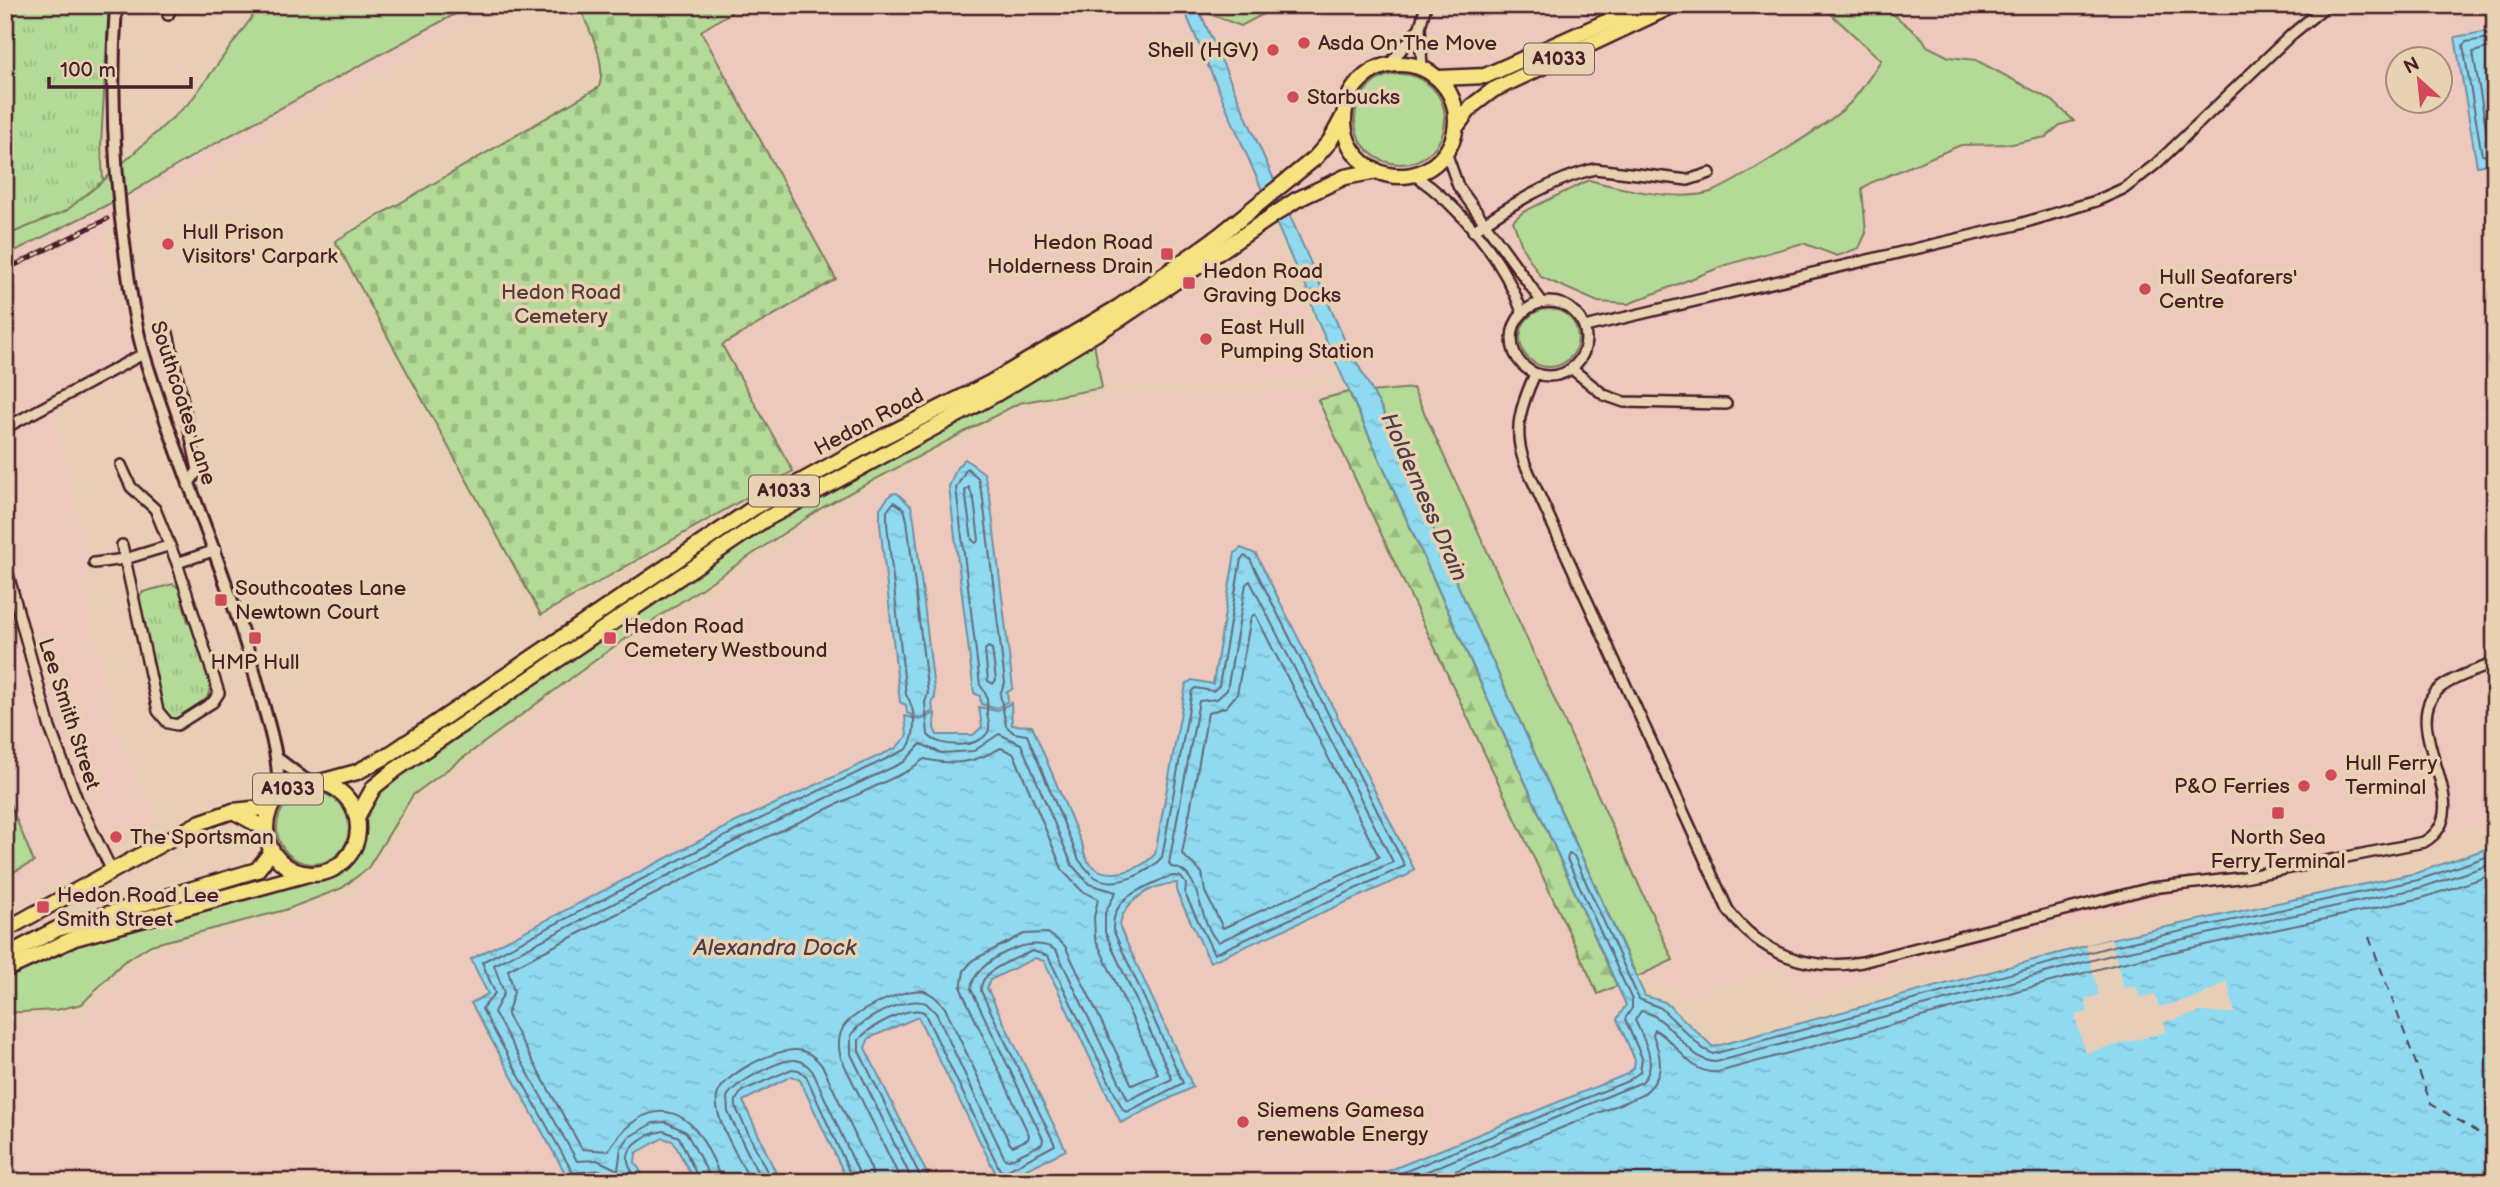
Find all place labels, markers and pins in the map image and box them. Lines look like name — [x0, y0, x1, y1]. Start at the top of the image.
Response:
place label: Asda On The Move — [1318, 31, 1497, 56]
marker: Asda On The Move — [1296, 35, 1312, 51]
place label: Shell (HGV) — [1148, 38, 1259, 63]
marker: Shell (HGV) — [1265, 42, 1281, 58]
place label: Starbucks — [1307, 85, 1400, 110]
marker: Starbucks — [1285, 89, 1301, 105]
place label: Hull Prison Visitors' Carpark — [182, 220, 338, 269]
place label: Hedon Road Holderness Drain — [987, 230, 1153, 279]
marker: Hull Prison Visitors' Carpark — [160, 236, 176, 252]
marker: Hedon Road Holderness Drain — [1159, 246, 1175, 262]
place label: Hedon Road Graving Docks — [1203, 259, 1341, 308]
place label: Hull Seafarers' Centre — [2159, 265, 2298, 314]
marker: Hedon Road Graving Docks — [1181, 275, 1197, 291]
marker: Hull Seafarers' Centre — [2137, 281, 2153, 297]
place label: East Hull Pumping Station — [1220, 315, 1374, 364]
marker: East Hull Pumping Station — [1198, 331, 1214, 347]
place label: Southcoates Lane Newtown Court — [235, 576, 406, 625]
marker: Southcoates Lane Newtown Court — [213, 592, 229, 608]
place label: Hedon Road Cemetery Westbound — [624, 614, 827, 663]
marker: HMP Hull — [247, 630, 263, 646]
marker: Hedon Road Cemetery Westbound — [602, 630, 618, 646]
place label: HMP Hull — [211, 650, 299, 675]
place label: Hull Ferry Terminal — [2345, 751, 2438, 800]
marker: Hull Ferry Terminal — [2323, 767, 2339, 783]
place label: P&O Ferries — [2174, 774, 2290, 799]
marker: P&O Ferries — [2296, 778, 2312, 794]
marker: North Sea Ferry Terminal — [2270, 805, 2286, 821]
place label: The Sportsman — [130, 825, 274, 850]
place label: North Sea Ferry Terminal — [2211, 825, 2345, 874]
marker: The Sportsman — [108, 829, 124, 845]
place label: Hedon Road Lee Smith Street — [57, 883, 219, 932]
marker: Hedon Road Lee Smith Street — [35, 899, 51, 915]
place label: Siemens Gamesa renewable Energy — [1257, 1098, 1429, 1147]
marker: Siemens Gamesa renewable Energy — [1235, 1114, 1251, 1130]

